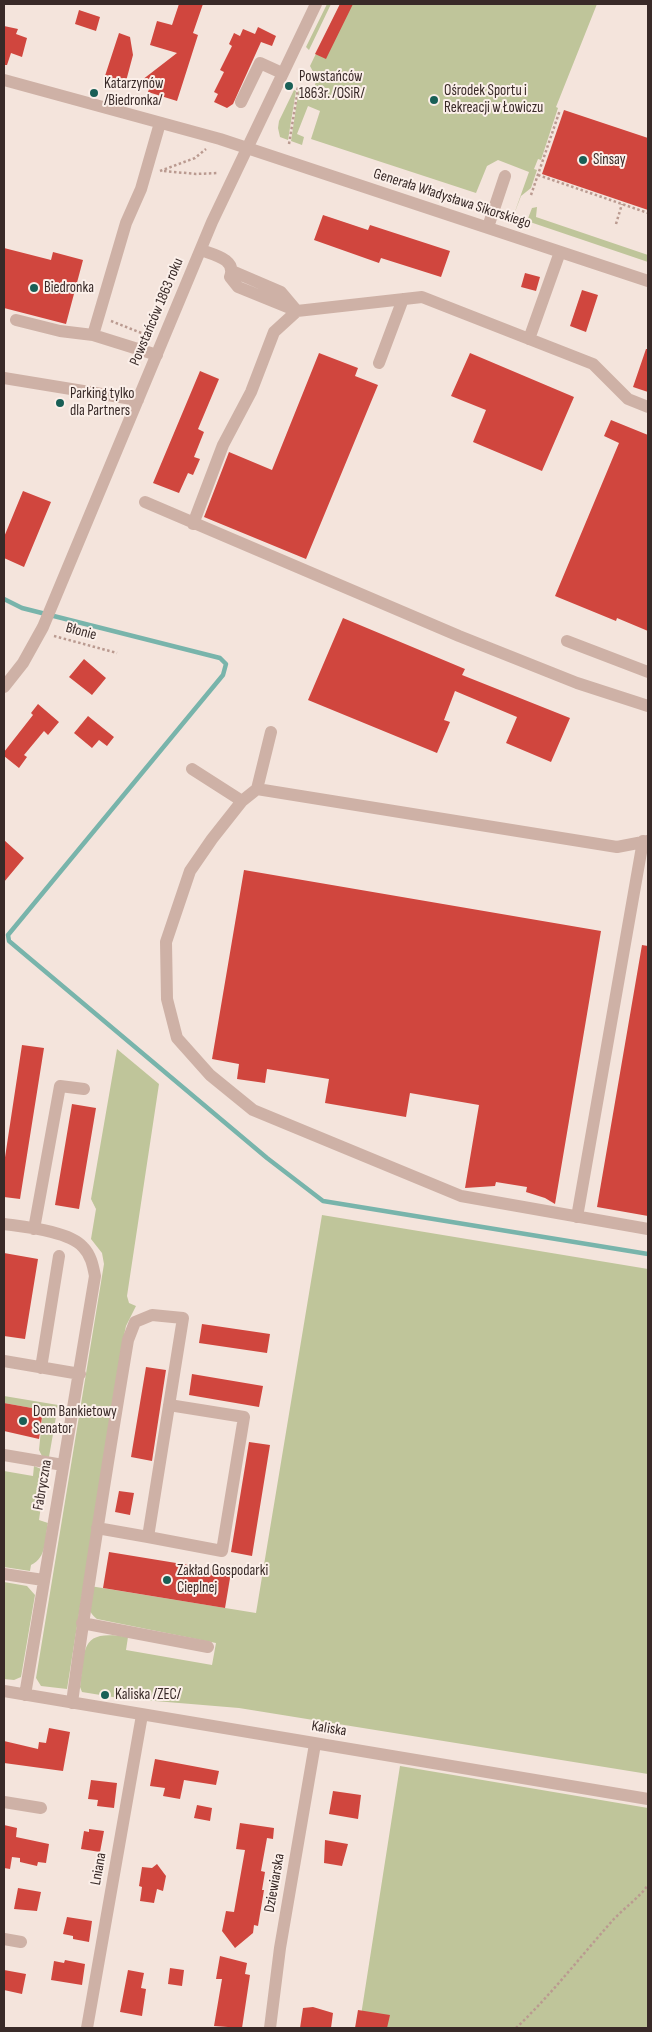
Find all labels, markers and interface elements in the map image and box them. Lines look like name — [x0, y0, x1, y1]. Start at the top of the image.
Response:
place label: Powstańców 1863r. /OSiR/ — [299, 68, 365, 103]
place label: Katarzynów /Biedronka/ — [104, 75, 163, 110]
marker: Powstańców 1863r. /OSiR/ — [283, 80, 295, 92]
place label: Ośrodek Sportu i Rekreacji w Łowiczu — [444, 82, 543, 117]
marker: Katarzynów /Biedronka/ — [88, 87, 100, 99]
marker: Ośrodek Sportu i Rekreacji w Łowiczu — [428, 94, 440, 106]
place label: Sinsay — [593, 151, 625, 169]
marker: Sinsay — [577, 154, 589, 166]
street label: Generała Władysława Sikorskiego — [371, 165, 533, 233]
street label: Powstańców 1863 roku — [126, 255, 188, 369]
place label: Biedronka — [44, 279, 94, 297]
marker: Biedronka — [28, 282, 40, 294]
place label: Parking tylko dla Partners — [70, 385, 134, 420]
marker: Parking tylko dla Partners — [54, 397, 66, 409]
street label: Błonie — [64, 619, 98, 645]
place label: Dom Bankietowy Senator — [33, 1403, 117, 1438]
marker: Dom Bankietowy Senator — [17, 1415, 29, 1427]
street label: Fabryczna — [30, 1458, 56, 1512]
place label: Zakład Gospodarki Cieplnej — [177, 1562, 268, 1597]
marker: Zakład Gospodarki Cieplnej — [161, 1574, 173, 1586]
place label: Kaliska /ZEC/ — [115, 1686, 181, 1704]
marker: Kaliska /ZEC/ — [99, 1689, 111, 1701]
street label: Kaliska — [310, 1717, 348, 1741]
street label: Lniana — [87, 1851, 111, 1887]
street label: Dziewiarska — [261, 1852, 289, 1914]

